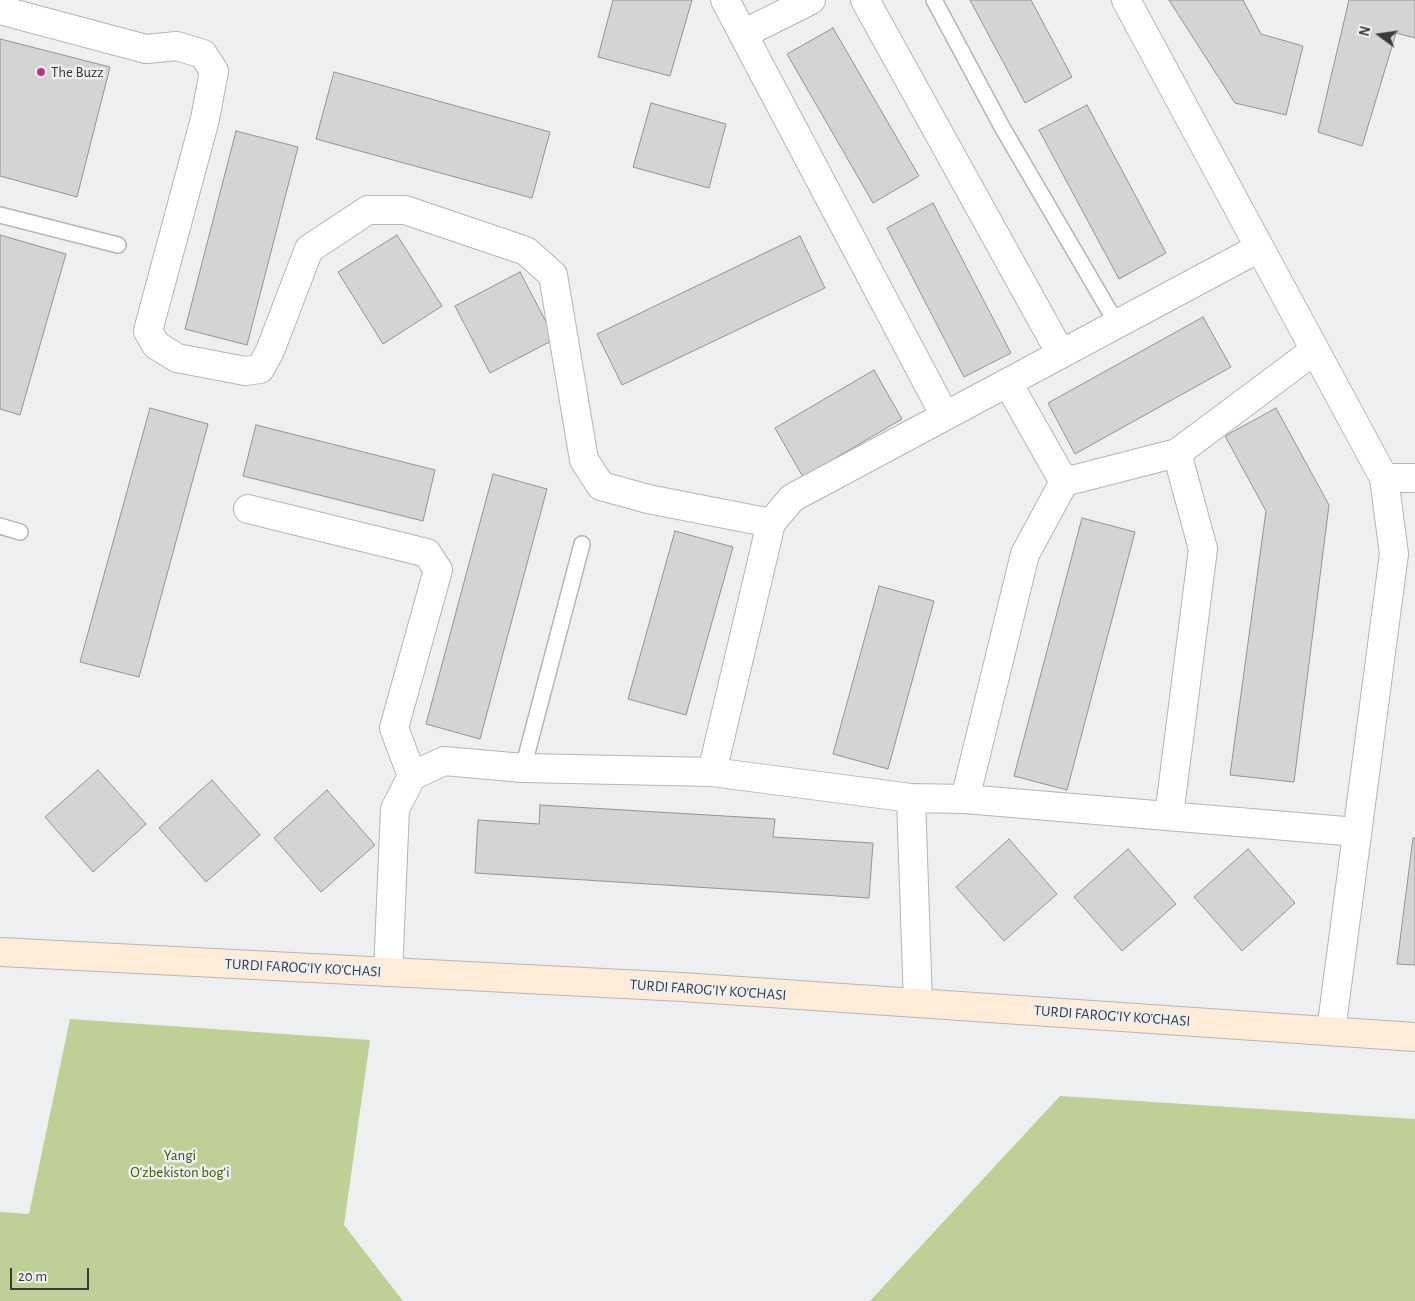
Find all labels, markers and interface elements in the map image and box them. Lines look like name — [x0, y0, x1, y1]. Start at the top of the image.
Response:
north arrow — [1355, 10, 1405, 60]
text: N — [1357, 25, 1373, 38]
place label: The Buzz — [51, 63, 103, 81]
marker: The Buzz — [35, 66, 47, 78]
street label: TURDI FAROG'IY KO'CHASI — [224, 955, 382, 981]
street label: TURDI FAROG'IY KO'CHASI — [629, 976, 787, 1004]
street label: TURDI FAROG'IY KO'CHASI — [1033, 1002, 1191, 1030]
park label: Yangi Oʻzbekiston bogʻi — [130, 1146, 230, 1181]
scale bar — [12, 1258, 91, 1290]
text: 20 m — [18, 1269, 47, 1284]

